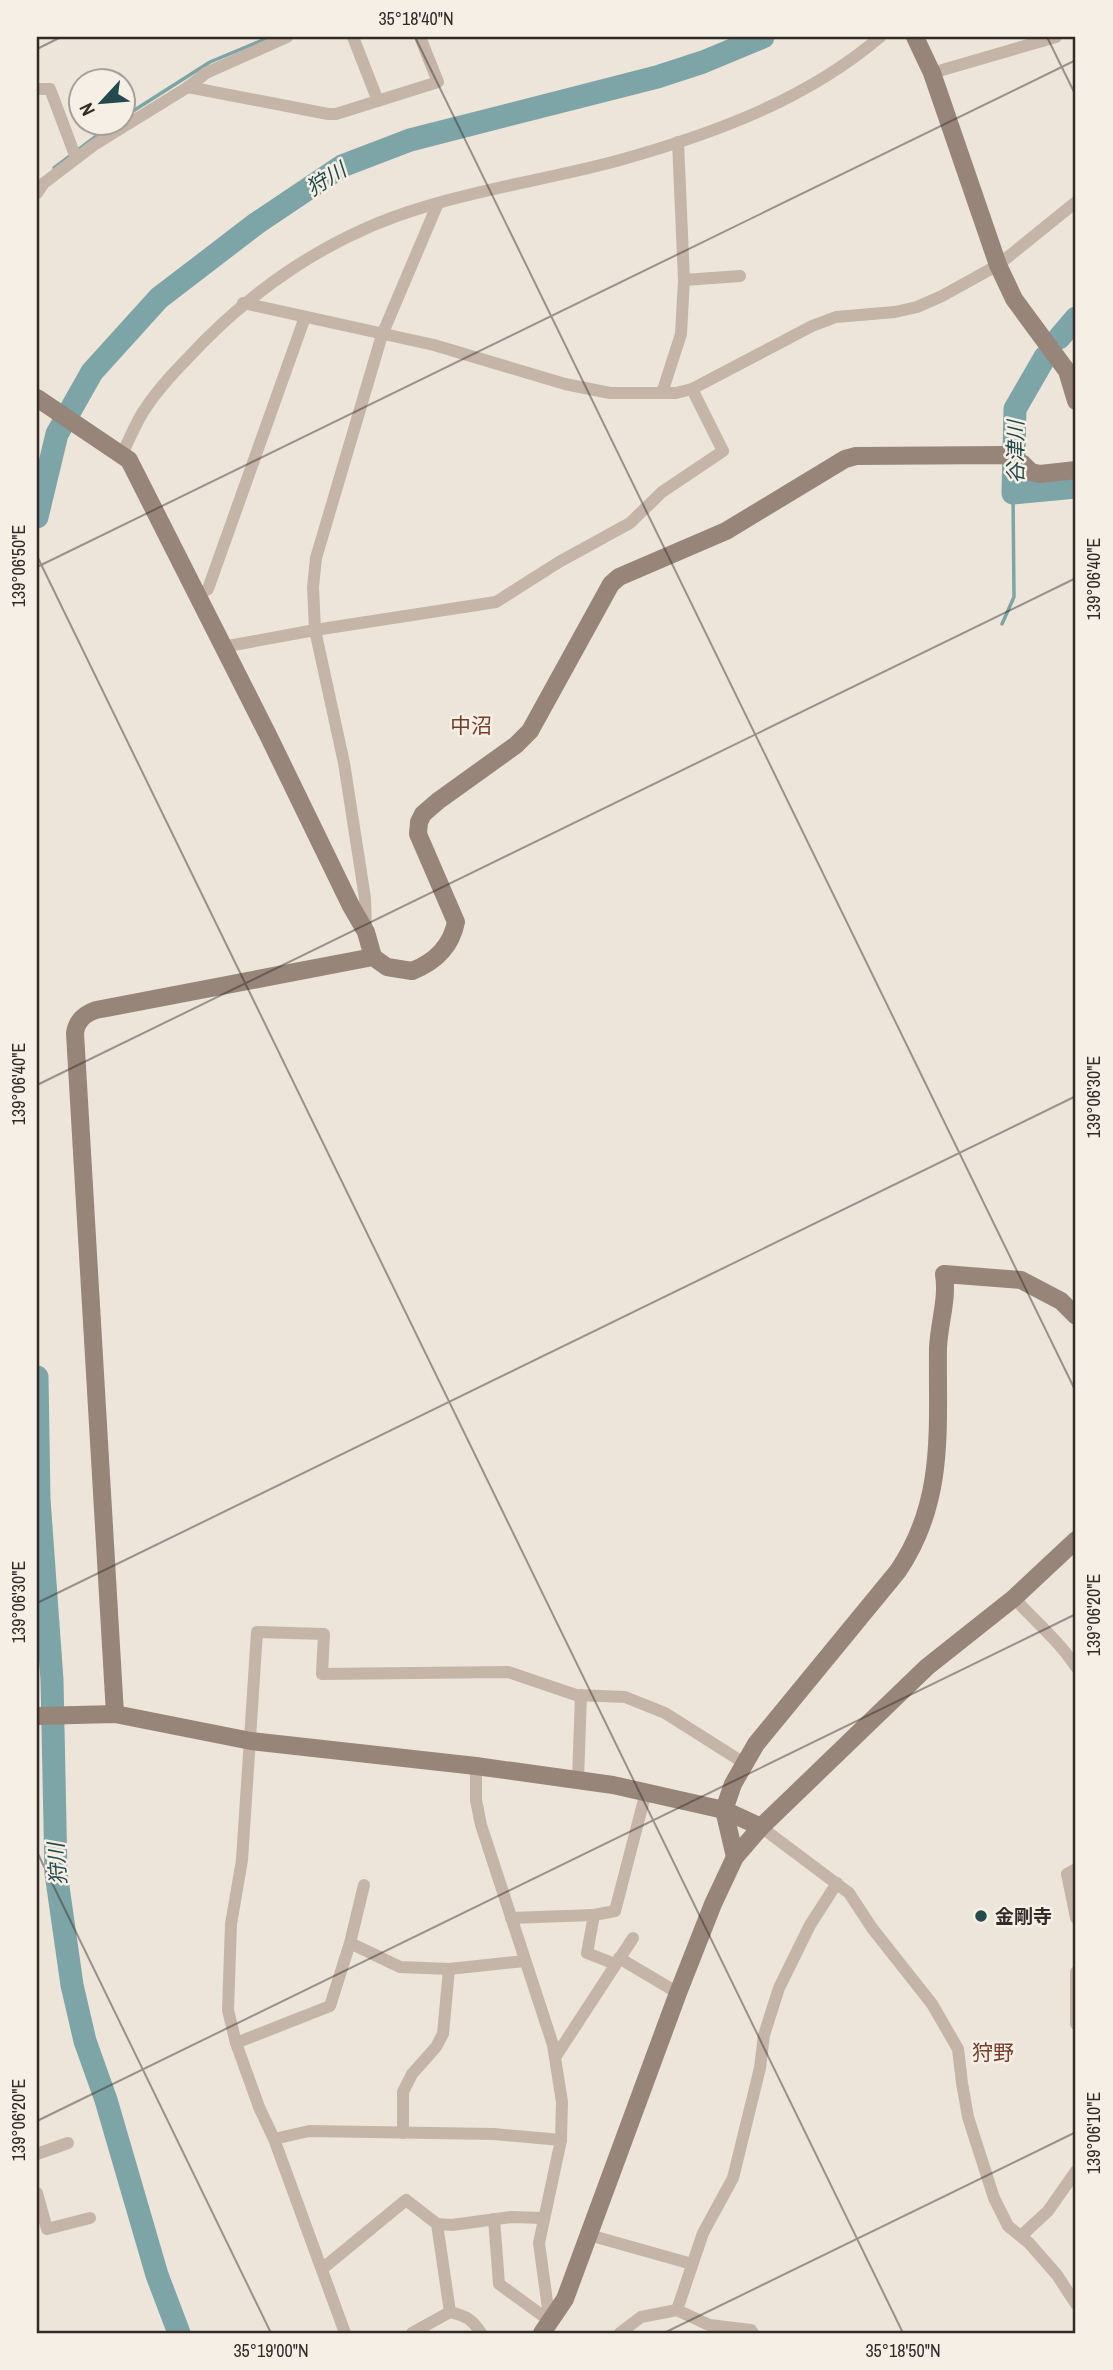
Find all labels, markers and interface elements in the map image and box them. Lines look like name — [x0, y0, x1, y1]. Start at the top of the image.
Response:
text: 35°18'40"N — [378, 6, 454, 31]
north arrow — [66, 66, 136, 136]
text: N — [73, 99, 101, 120]
water label: 狩川 — [301, 155, 353, 202]
water label: 谷津川 — [1001, 419, 1030, 484]
text: 139°06'50"E — [6, 525, 31, 607]
text: 139°06'40"E — [1081, 538, 1106, 620]
district label: 中沼 — [450, 711, 492, 740]
text: 139°06'40"E — [6, 1043, 31, 1125]
text: 139°06'30"E — [1081, 1056, 1106, 1138]
text: 139°06'30"E — [6, 1561, 31, 1643]
text: 139°06'20"E — [1081, 1574, 1106, 1656]
water label: 狩川 — [41, 1840, 73, 1886]
place label: 金剛寺 — [995, 1903, 1052, 1929]
marker: 金剛寺 — [973, 1908, 989, 1924]
district label: 狩野 — [972, 2038, 1014, 2067]
text: 139°06'20"E — [6, 2079, 31, 2161]
text: 139°06'10"E — [1081, 2092, 1106, 2174]
text: 35°19'00"N — [233, 2338, 309, 2363]
text: 35°18'50"N — [865, 2338, 941, 2363]

